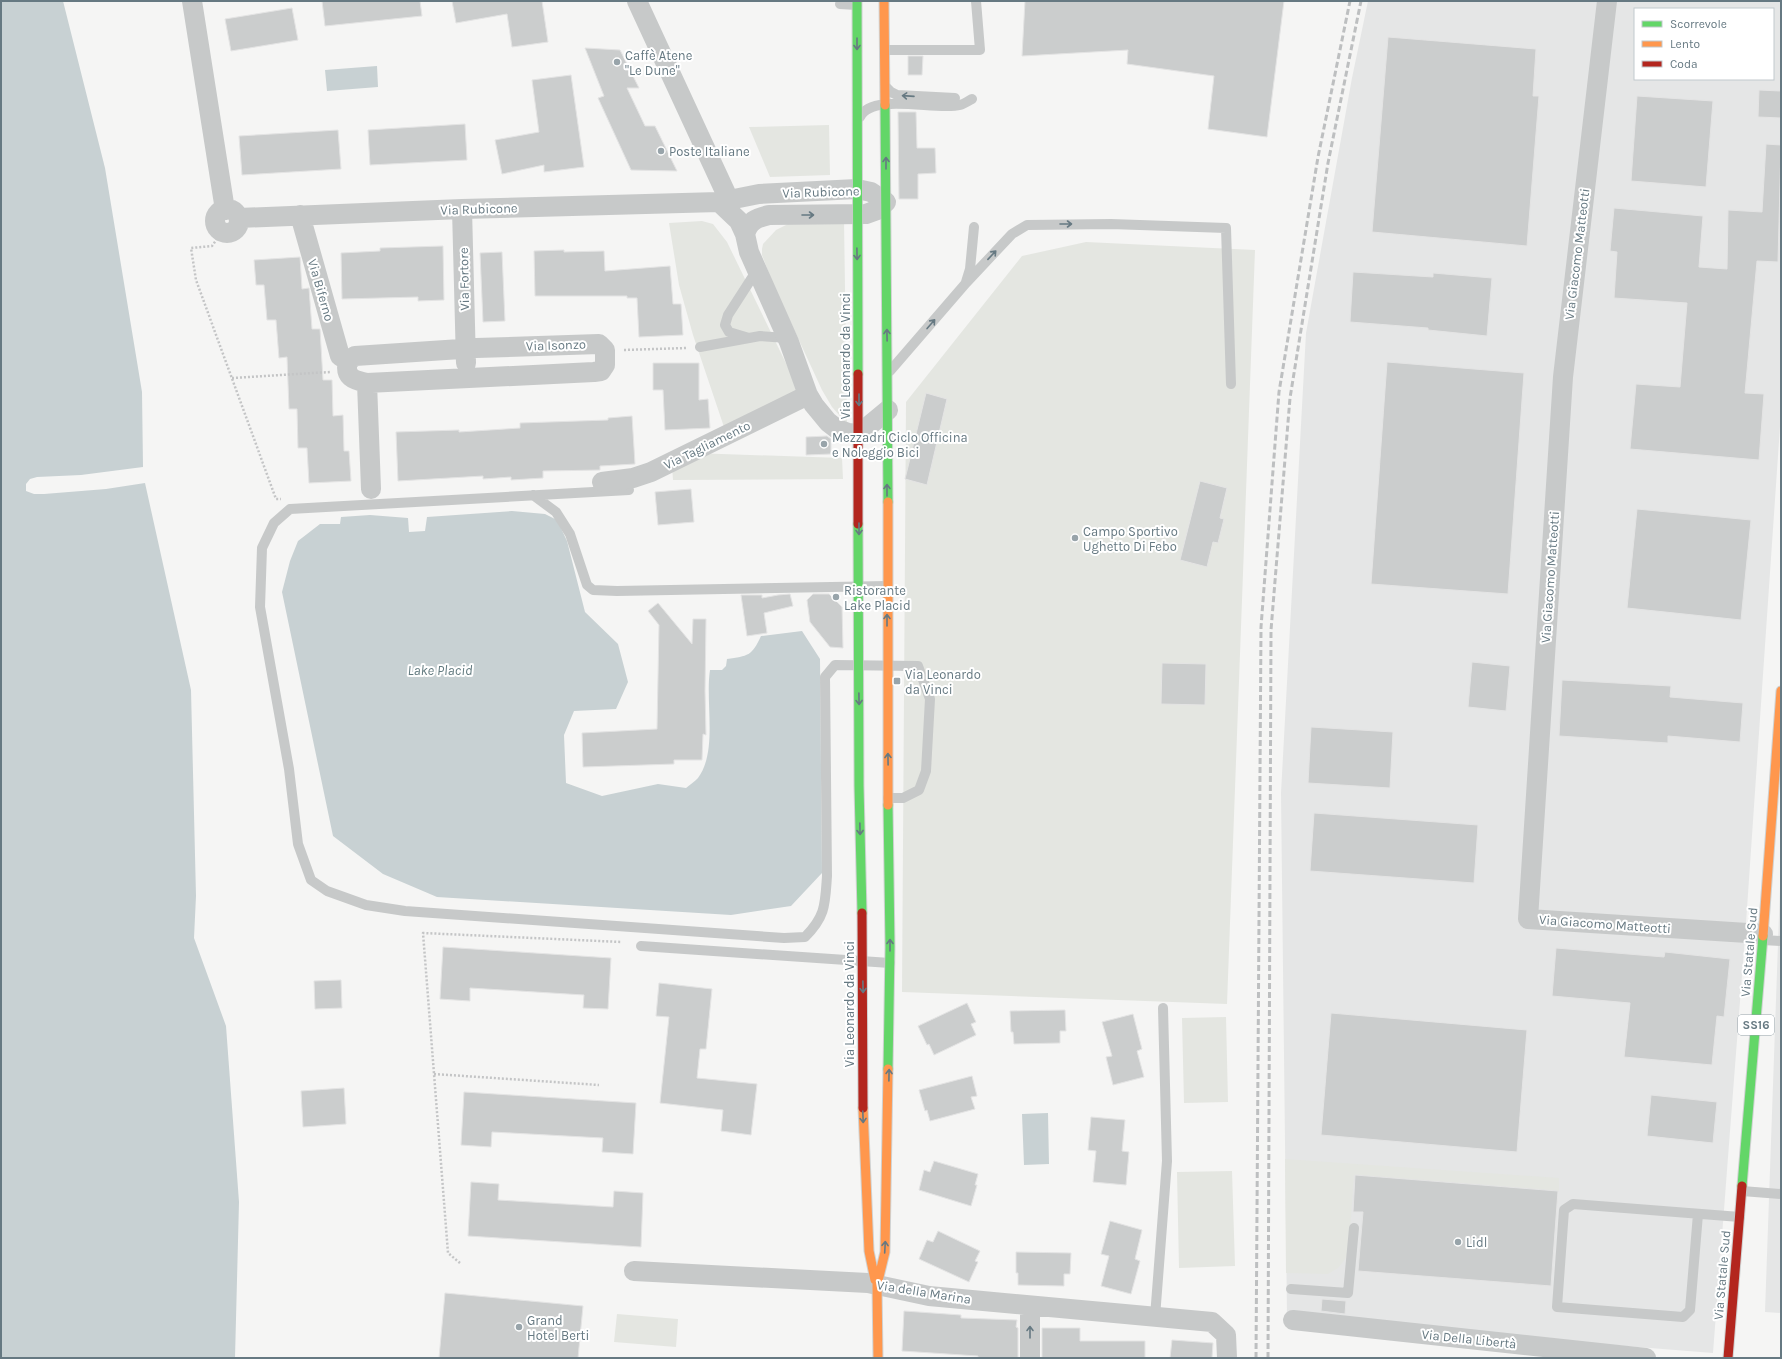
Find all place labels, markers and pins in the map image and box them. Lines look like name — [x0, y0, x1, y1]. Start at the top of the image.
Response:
place label: Caffè Atene "Le Dune" — [625, 48, 693, 78]
marker: Caffè Atene "Le Dune" — [612, 57, 622, 67]
place label: Poste Italiane — [669, 144, 750, 159]
marker: Poste Italiane — [656, 146, 666, 156]
place label: Mezzadri Ciclo Officina e Noleggio Bici — [832, 430, 968, 460]
marker: Mezzadri Ciclo Officina e Noleggio Bici — [819, 439, 829, 449]
place label: Campo Sportivo Ughetto Di Febo — [1083, 524, 1178, 554]
marker: Campo Sportivo Ughetto Di Febo — [1070, 533, 1080, 543]
place label: Ristorante Lake Placid — [844, 583, 911, 613]
marker: Ristorante Lake Placid — [831, 592, 841, 602]
place label: Via Leonardo da Vinci — [905, 667, 981, 697]
marker: Via Leonardo da Vinci — [892, 676, 902, 686]
place label: Lidl — [1466, 1235, 1487, 1250]
marker: Lidl — [1453, 1237, 1463, 1247]
place label: Grand Hotel Berti — [527, 1313, 589, 1343]
marker: Grand Hotel Berti — [514, 1322, 524, 1332]

